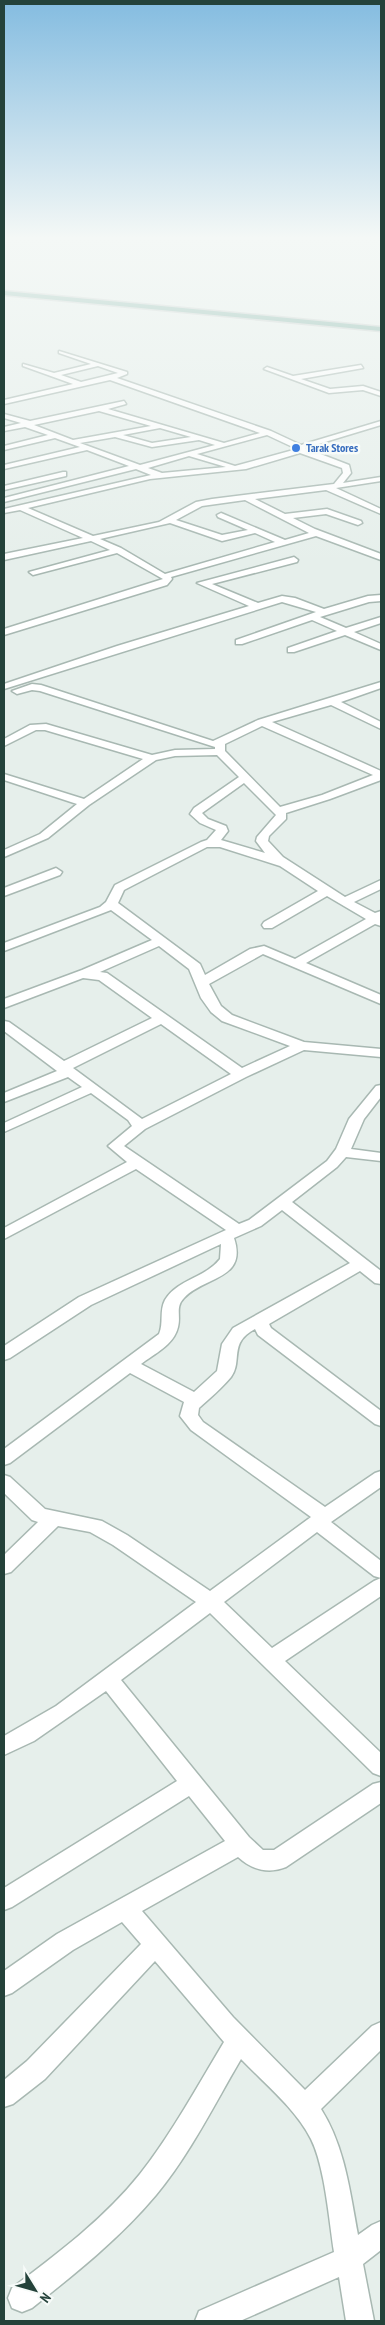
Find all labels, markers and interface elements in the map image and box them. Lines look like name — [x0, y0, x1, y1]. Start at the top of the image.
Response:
place label: Tarak Stores — [306, 440, 358, 455]
marker: Tarak Stores — [290, 442, 302, 454]
north arrow — [10, 2265, 60, 2315]
text: N — [36, 2289, 55, 2306]

